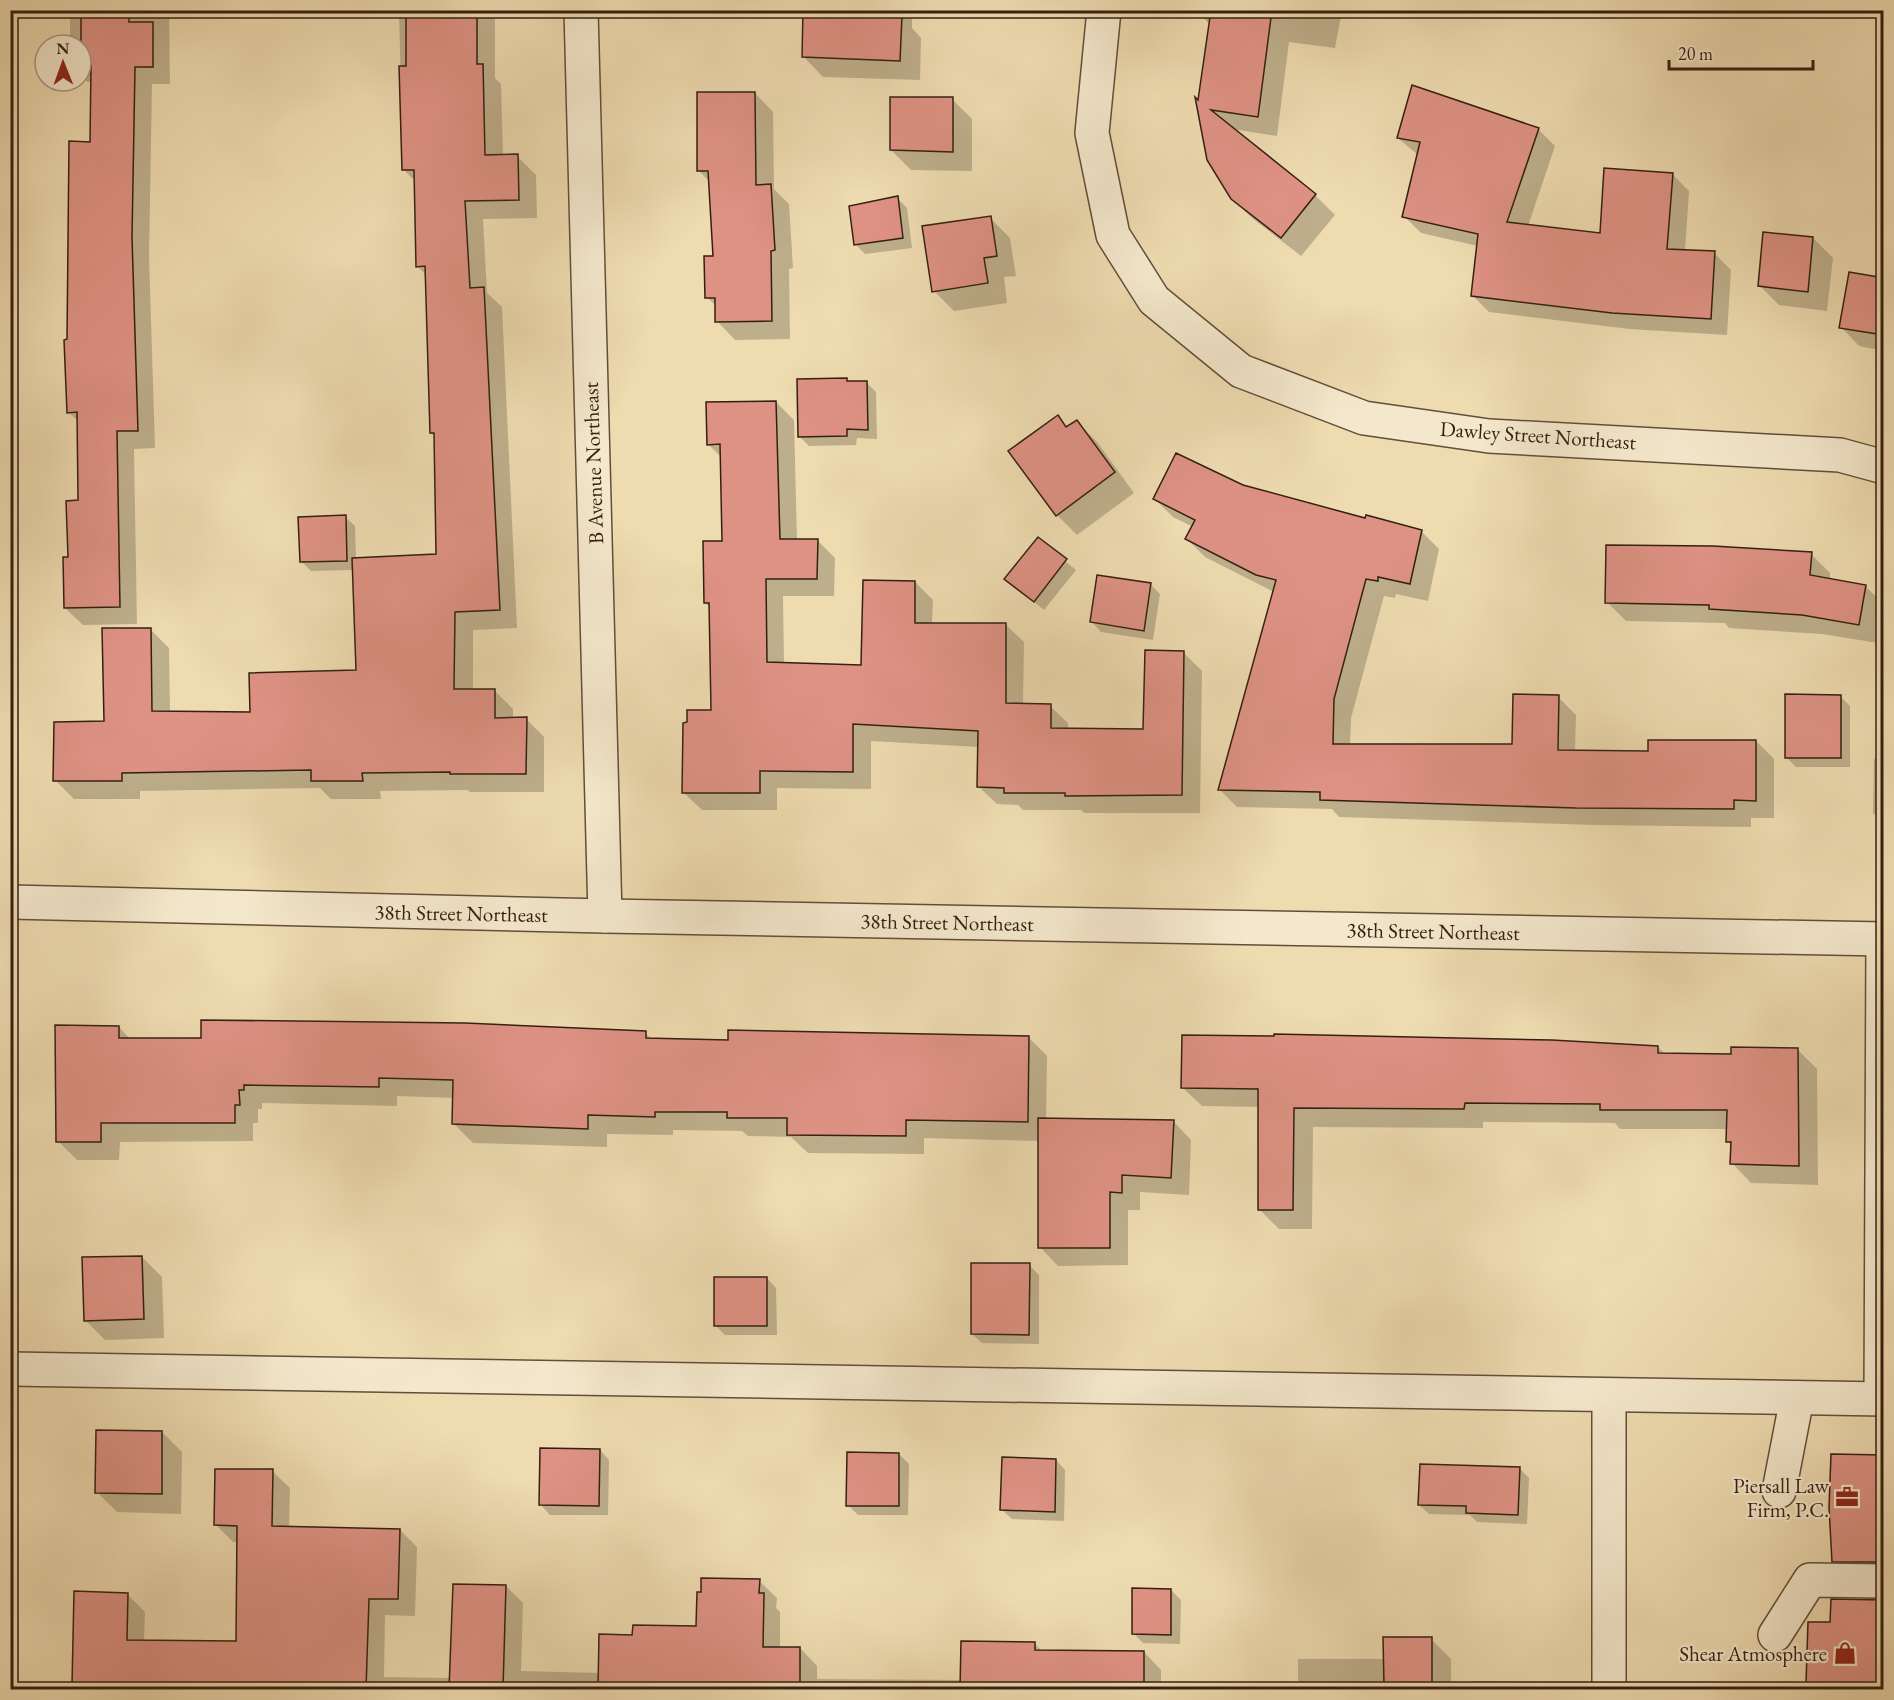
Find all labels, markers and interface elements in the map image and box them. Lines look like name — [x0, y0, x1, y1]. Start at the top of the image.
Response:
north arrow — [33, 33, 93, 93]
scale bar — [1669, 33, 1813, 71]
text: N — [56, 38, 69, 59]
text: 20 m — [1678, 42, 1713, 65]
street label: B Avenue Northeast — [577, 381, 609, 545]
street label: Dawley Street Northeast — [1439, 415, 1637, 455]
street label: 38th Street Northeast — [374, 898, 548, 928]
street label: 38th Street Northeast — [860, 907, 1034, 937]
street label: 38th Street Northeast — [1346, 916, 1520, 946]
place label: Piersall Law Firm, P.C. — [1733, 1472, 1830, 1523]
office icon: Piersall Law Firm, P.C. — [1834, 1484, 1860, 1510]
place label: Shear Atmosphere — [1679, 1640, 1827, 1667]
shop icon: Shear Atmosphere — [1832, 1640, 1858, 1666]

